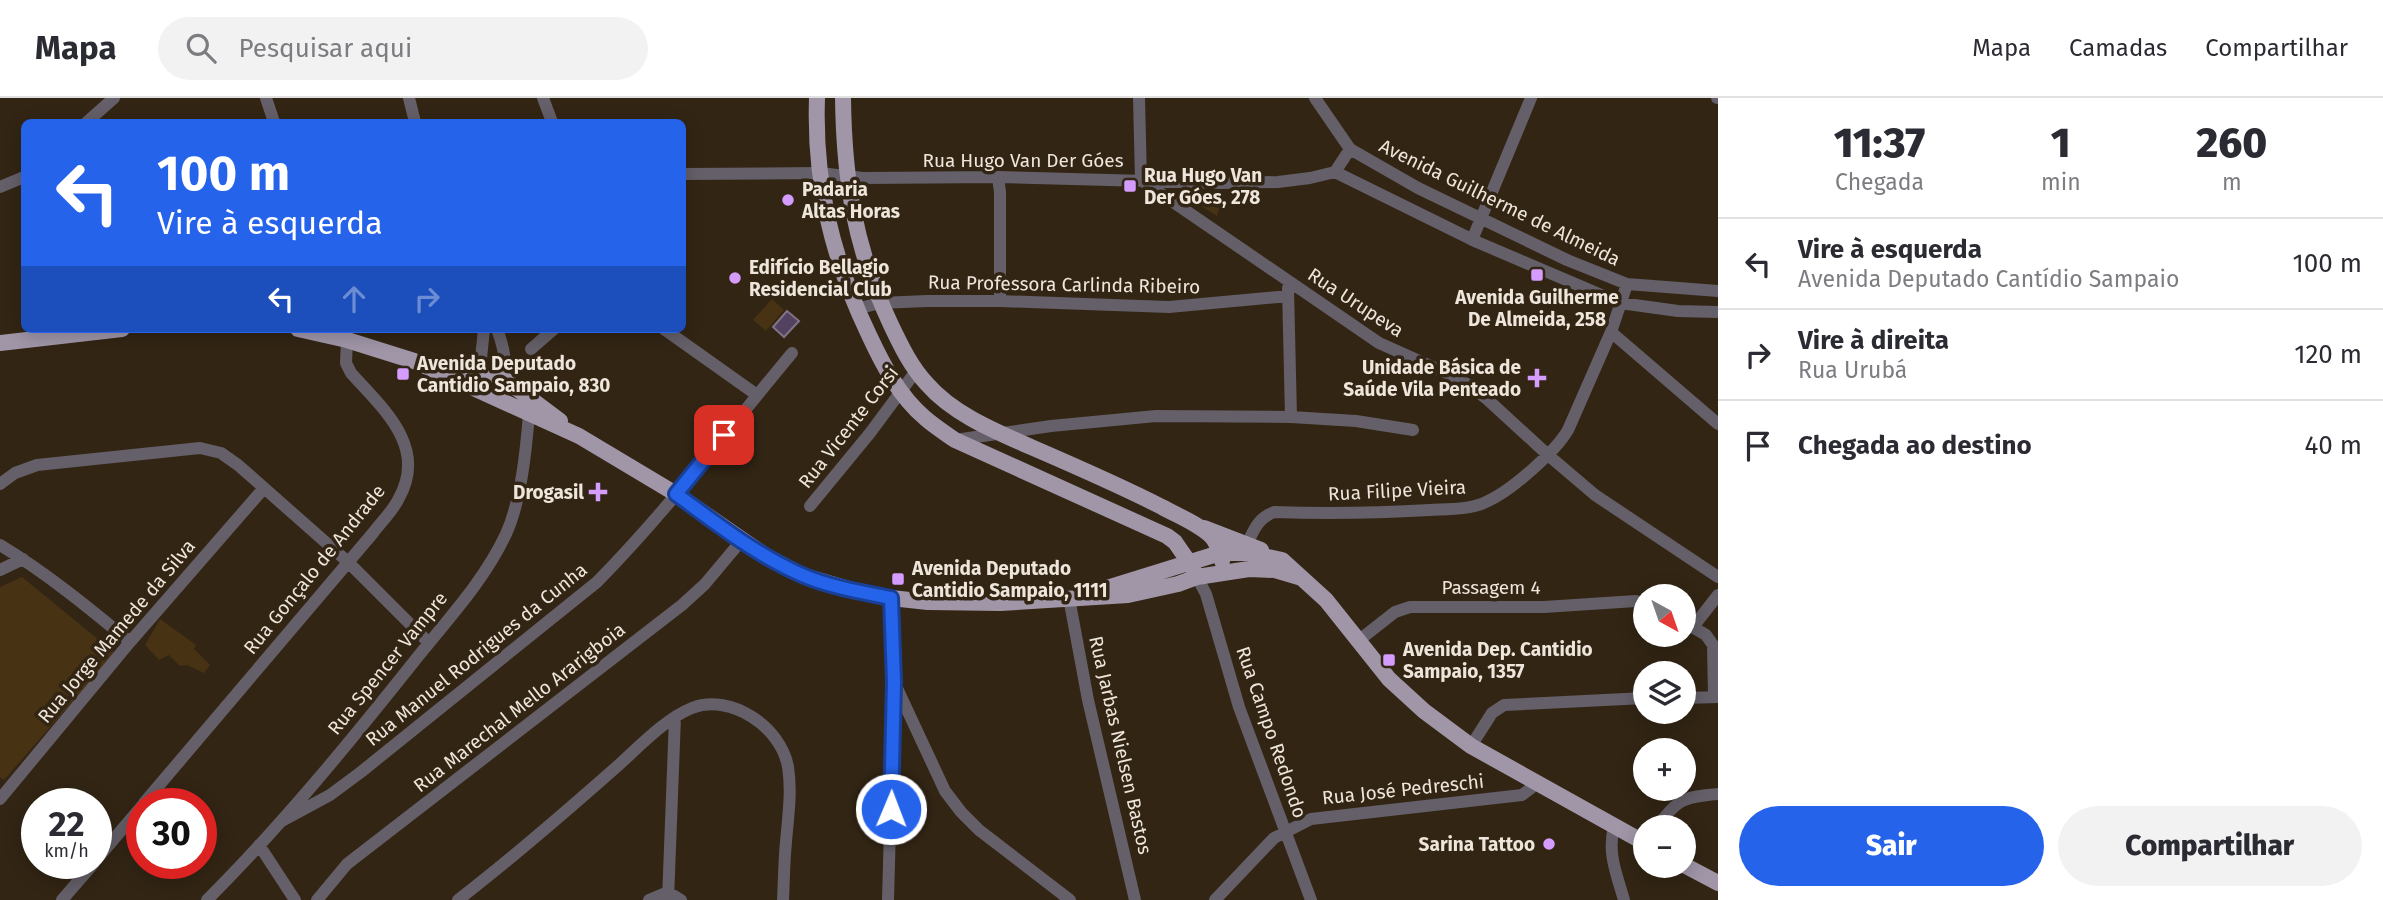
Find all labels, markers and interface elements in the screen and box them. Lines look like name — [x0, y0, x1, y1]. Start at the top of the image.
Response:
search box — [158, 17, 648, 80]
text: Mapa — [35, 28, 116, 68]
icon: search — [182, 29, 220, 67]
text: Pesquisar aqui — [238, 33, 412, 64]
text: Mapa — [1972, 34, 2031, 62]
text: Camadas — [2069, 34, 2167, 62]
text: Compartilhar — [2205, 34, 2348, 62]
text: 11:37 — [1834, 118, 1925, 168]
text: 1 — [2051, 118, 2071, 168]
text: 260 — [2196, 118, 2267, 168]
street label: Avenida Guilherme de Almeida — [1376, 134, 1624, 271]
text: 100 m — [157, 144, 290, 203]
icon: left — [42, 147, 133, 238]
street label: Rua Hugo Van Der Góes — [922, 149, 1124, 172]
place label: Rua Hugo Van Der Góes, 278 — [1144, 164, 1262, 209]
text: Chegada — [1835, 168, 1924, 196]
text: min — [2041, 168, 2081, 196]
text: m — [2222, 168, 2242, 196]
place label: Padaria Altas Horas — [801, 178, 900, 223]
marker: Rua Hugo Van Der Góes, 278 — [1122, 178, 1138, 194]
marker: Padaria Altas Horas — [780, 192, 796, 208]
text: Vire à esquerda — [157, 204, 383, 242]
text: Vire à esquerda — [1798, 234, 1982, 265]
icon: left — [1739, 245, 1777, 283]
text: 100 m — [2293, 248, 2362, 279]
place label: Edifício Bellagio Residencial Club — [749, 256, 892, 301]
street label: Rua Urupeva — [1303, 263, 1408, 342]
text: Avenida Deputado Cantídio Sampaio — [1798, 265, 2179, 293]
marker: Avenida Guilherme De Almeida, 258 — [1529, 267, 1545, 283]
marker: Edifício Bellagio Residencial Club — [727, 270, 743, 286]
street label: Rua Professora Carlinda Ribeiro — [928, 271, 1200, 298]
icon: left — [262, 280, 300, 318]
icon: ahead — [335, 280, 373, 318]
icon: right — [408, 280, 446, 318]
place label: Avenida Guilherme De Almeida, 258 — [1454, 286, 1619, 331]
text: Vire à direita — [1798, 325, 1949, 356]
icon: right — [1739, 336, 1777, 374]
text: 120 m — [2294, 339, 2362, 370]
place label: Avenida Deputado Cantidio Sampaio, 830 — [416, 352, 610, 397]
place label: Unidade Básica de Saúde Vila Penteado — [1343, 356, 1521, 401]
text: Rua Urubá — [1798, 356, 1907, 384]
street label: Rua Vicente Corsi — [794, 362, 903, 493]
marker: Avenida Deputado Cantidio Sampaio, 830 — [395, 366, 411, 382]
marker: Unidade Básica de Saúde Vila Penteado — [1527, 368, 1547, 388]
pin — [694, 405, 754, 465]
icon: arrive — [705, 416, 743, 454]
icon: arrive — [1739, 427, 1777, 465]
text: Chegada ao destino — [1798, 430, 2032, 461]
text: 40 m — [2304, 430, 2362, 461]
street label: Rua Filipe Vieira — [1327, 475, 1467, 506]
street label: Rua Gonçalo de Andrade — [239, 480, 390, 659]
place label: Drogasil — [513, 481, 584, 504]
marker: Drogasil — [590, 484, 606, 500]
street label: Rua Jorge Mamede da Silva — [33, 535, 200, 728]
place label: Avenida Deputado Cantidio Sampaio, 1111 — [911, 557, 1108, 602]
street label: Rua Manuel Rodrigues da Cunha — [361, 558, 592, 751]
marker: Avenida Deputado Cantidio Sampaio, 1111 — [890, 571, 906, 587]
street label: Passagem 4 — [1441, 576, 1541, 599]
north arrow — [1633, 584, 1696, 648]
map controls — [1633, 584, 1696, 878]
street label: Rua Spencer Vampre — [323, 587, 452, 739]
street label: Rua Marechal Mello Ararigboia — [409, 618, 630, 797]
street label: Rua Jarbas Nielsen Bastos — [1084, 634, 1157, 857]
place label: Avenida Dep. Cantidio Sampaio, 1357 — [1402, 638, 1593, 683]
street label: Rua Campo Redondo — [1231, 643, 1312, 821]
marker: Avenida Dep. Cantidio Sampaio, 1357 — [1381, 652, 1397, 668]
button: layers — [1633, 661, 1696, 724]
button: + — [1633, 738, 1696, 801]
street label: Rua José Pedreschi — [1321, 770, 1485, 809]
position arrow — [854, 772, 928, 846]
speed limit sign: 30 — [126, 788, 217, 879]
text: 22 — [48, 803, 85, 845]
button: Sair — [1739, 806, 2044, 886]
button: Compartilhar — [2058, 806, 2362, 886]
button: − — [1633, 815, 1696, 878]
place label: Sarina Tattoo — [1419, 833, 1535, 856]
marker: Sarina Tattoo — [1541, 836, 1557, 852]
text: km/h — [44, 840, 89, 862]

